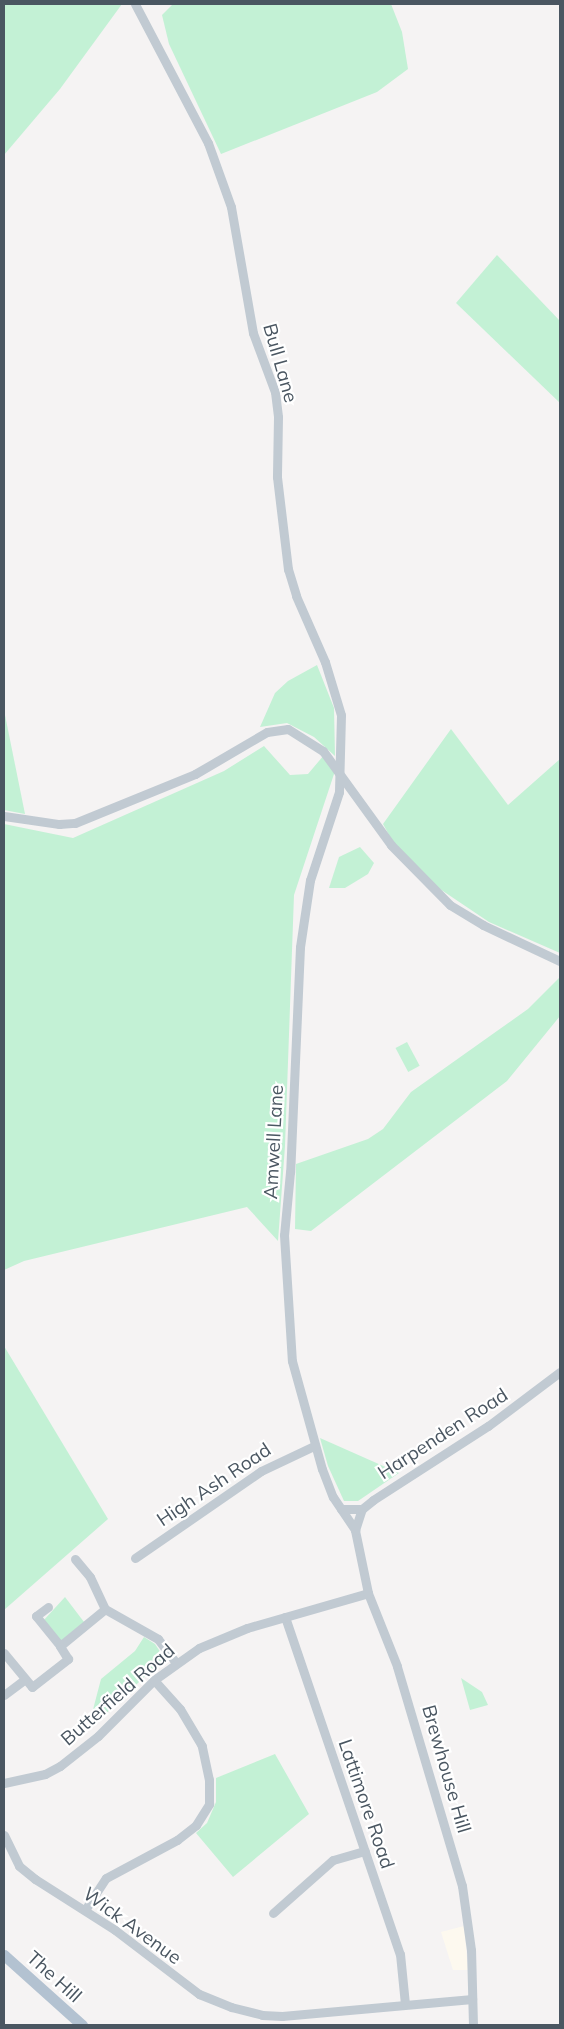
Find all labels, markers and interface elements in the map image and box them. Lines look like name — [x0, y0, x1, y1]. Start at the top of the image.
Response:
street label: Bull Lane — [258, 321, 302, 405]
street label: Amwell Lane — [260, 1084, 288, 1200]
street label: Harpenden Road — [374, 1384, 512, 1484]
street label: High Ash Road — [153, 1438, 275, 1532]
street label: Butterfield Road — [56, 1639, 180, 1751]
street label: Brewhouse Hill — [417, 1702, 475, 1836]
street label: Lattimore Road — [333, 1736, 399, 1872]
street label: Wick Avenue — [78, 1883, 186, 1969]
street label: The Hill — [22, 1946, 86, 2008]

